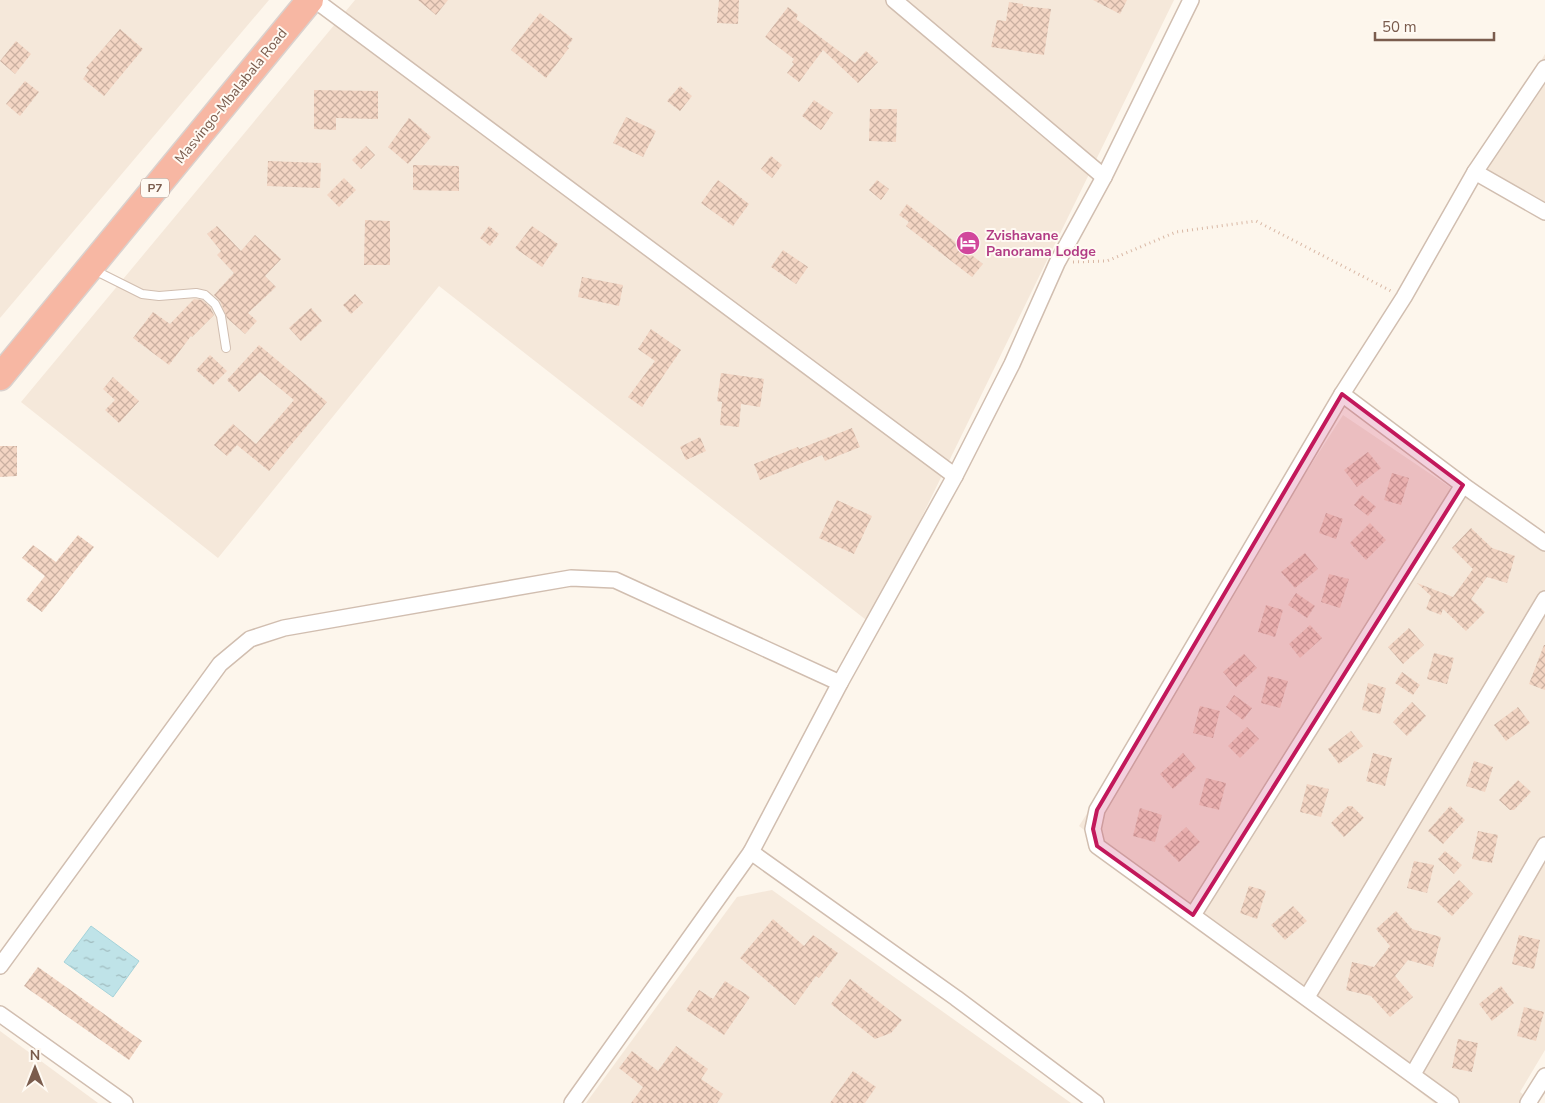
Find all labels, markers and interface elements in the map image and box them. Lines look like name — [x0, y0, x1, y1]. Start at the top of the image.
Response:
scale bar — [1375, 10, 1494, 42]
text: 50 m — [1382, 17, 1417, 37]
street label: Masvingo-Mbalabala Road — [170, 24, 292, 168]
road number: P7 — [141, 178, 169, 198]
place label: Zvishavane Panorama Lodge — [986, 226, 1096, 261]
hotel icon: Zvishavane Panorama Lodge — [955, 230, 981, 256]
north arrow — [10, 1043, 60, 1093]
text: N — [30, 1046, 40, 1065]

